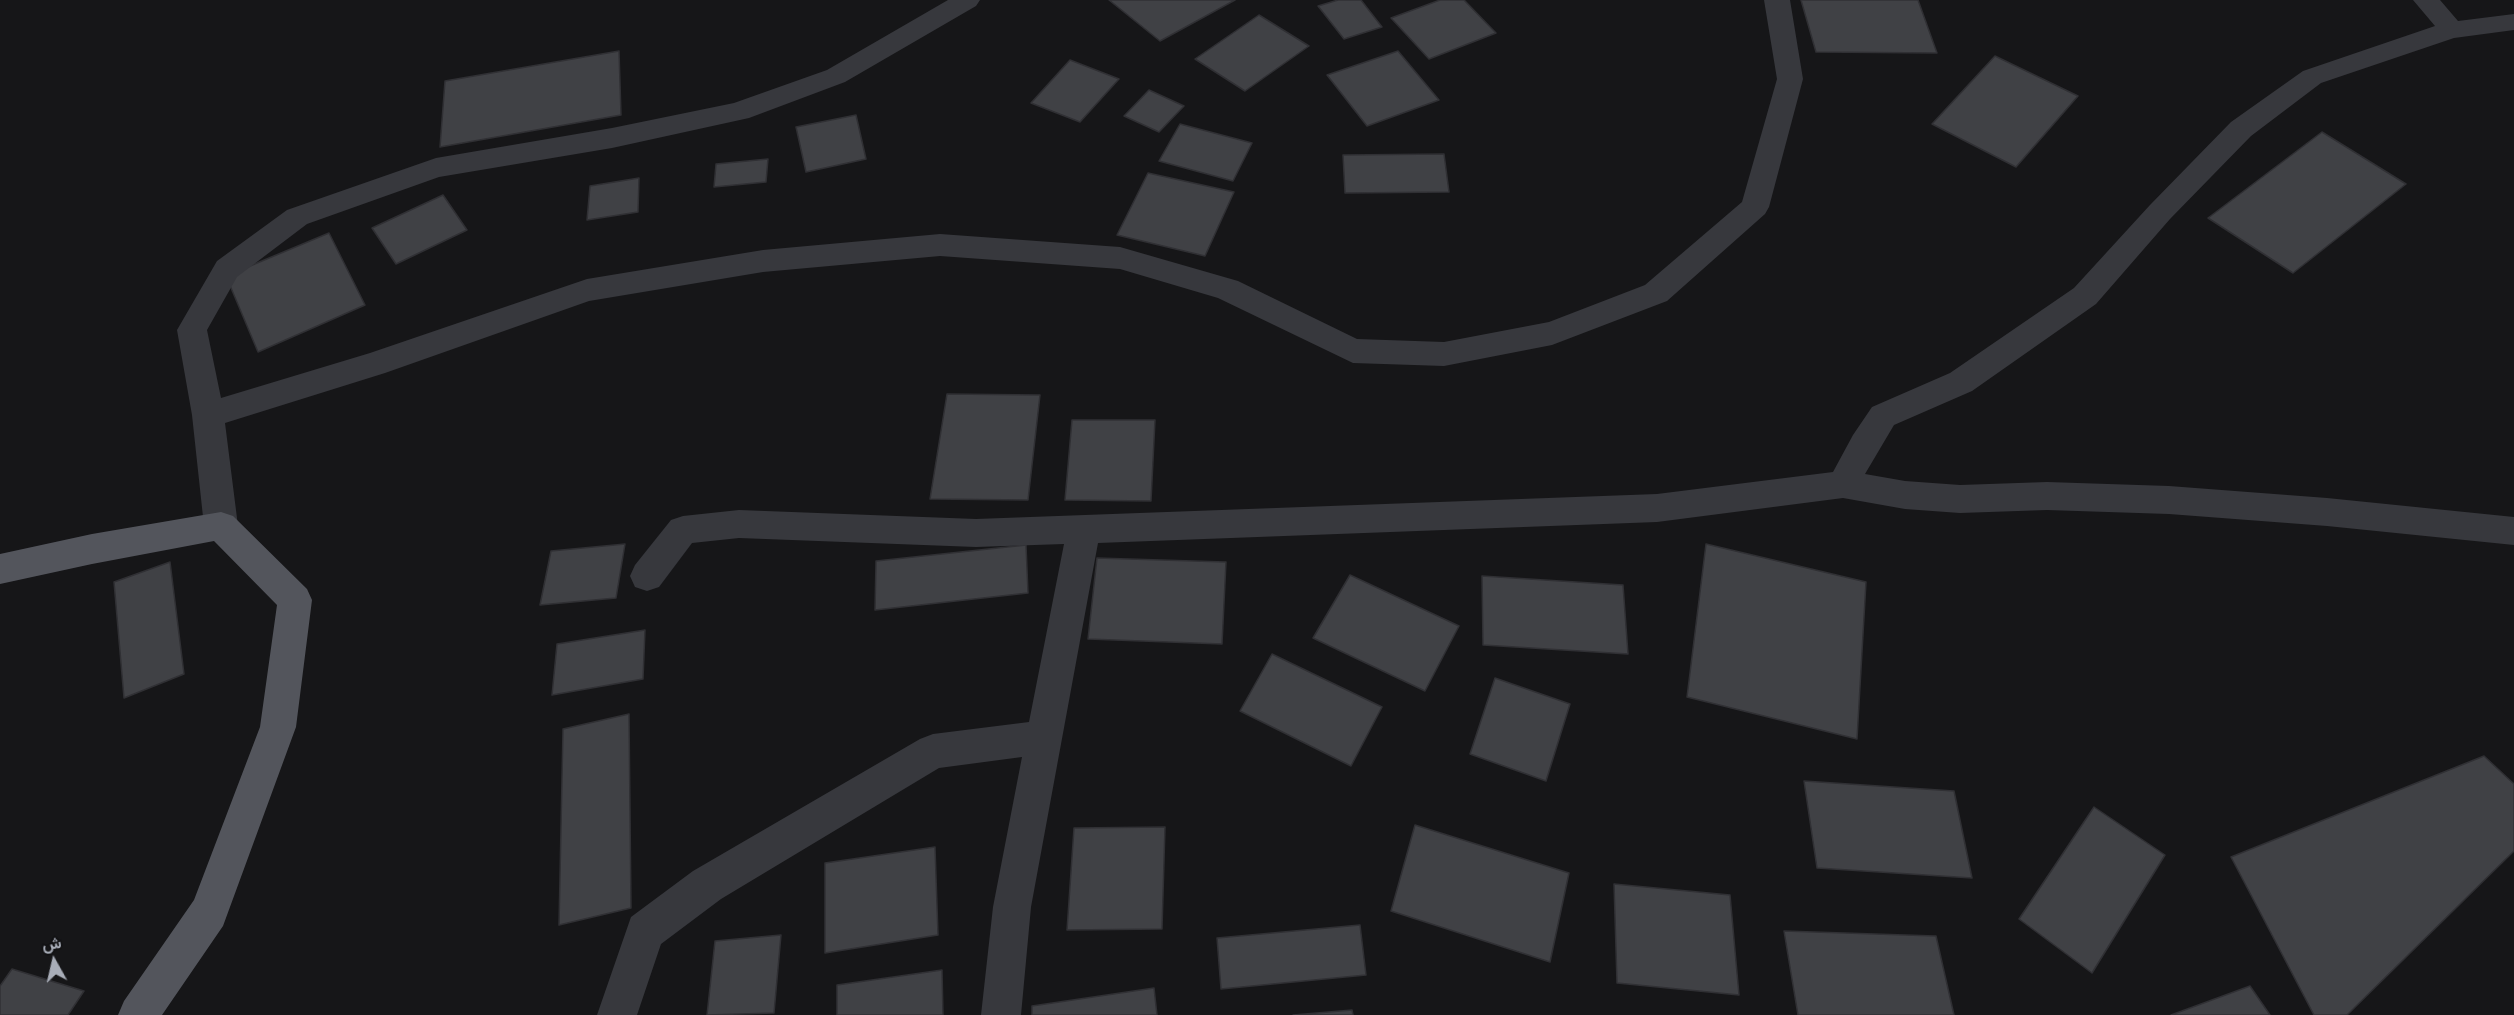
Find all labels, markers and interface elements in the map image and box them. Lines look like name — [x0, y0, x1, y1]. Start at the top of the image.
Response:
north arrow — [24, 931, 84, 991]
text: ش — [41, 932, 62, 954]

